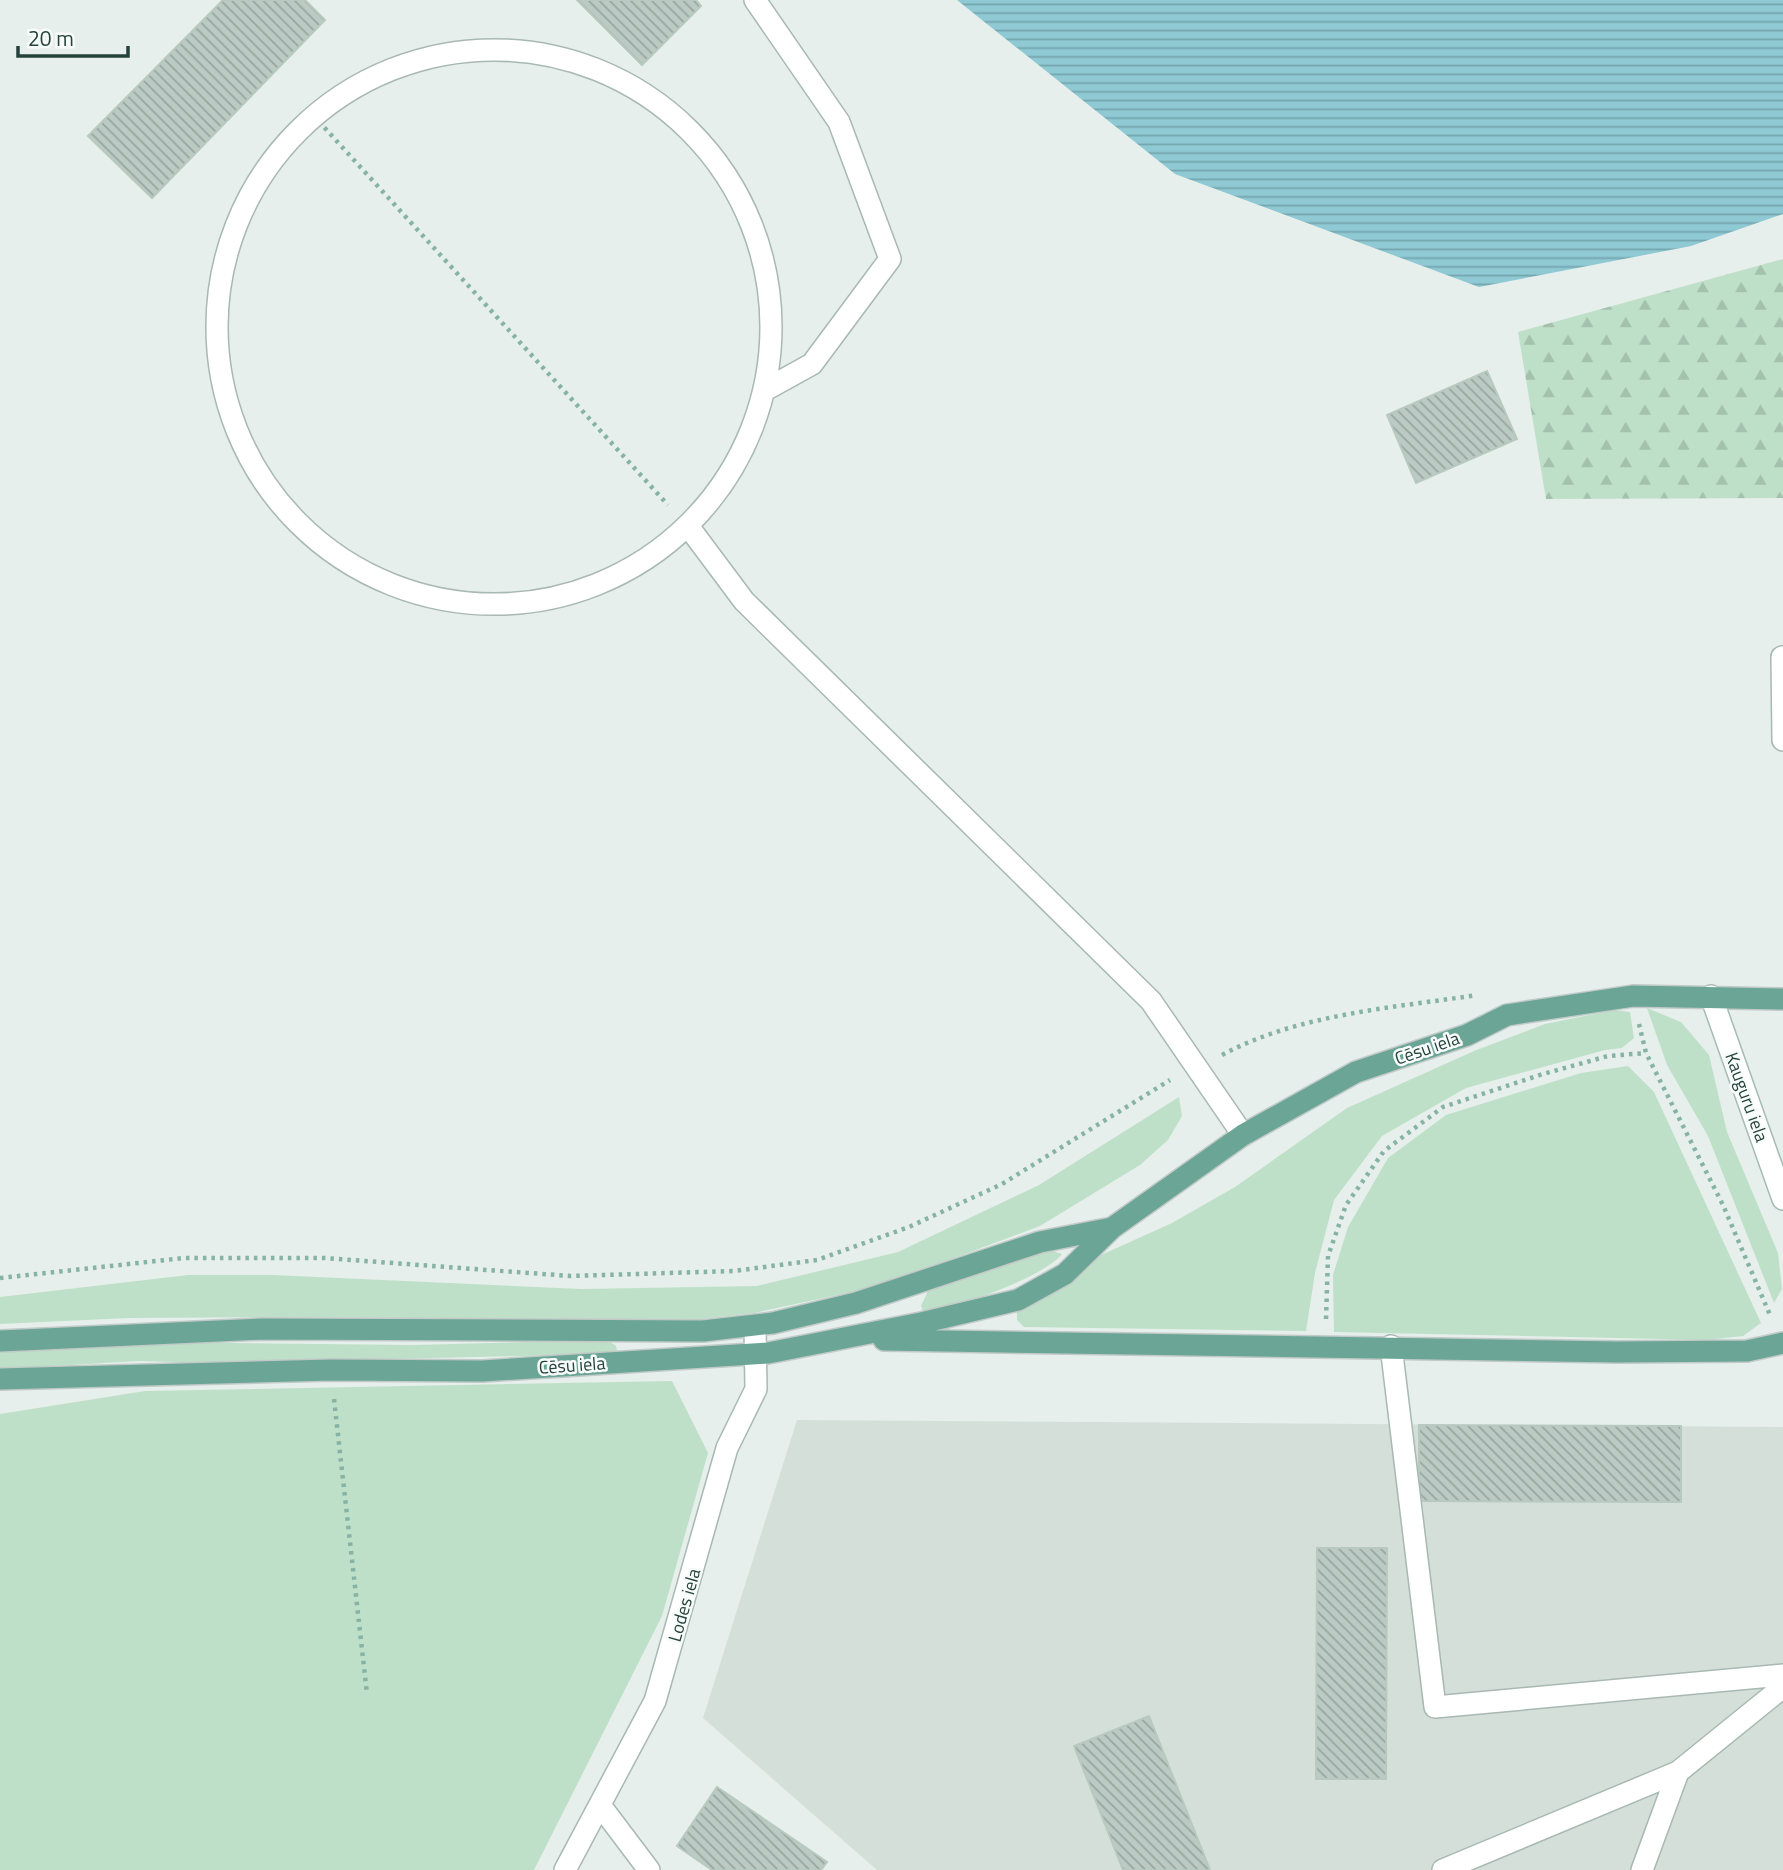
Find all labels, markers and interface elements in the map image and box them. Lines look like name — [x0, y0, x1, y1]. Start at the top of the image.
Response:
scale bar — [18, 14, 128, 58]
text: 20 m — [28, 22, 74, 54]
street label: Cēsu iela — [1391, 1024, 1463, 1072]
street label: Kauguru iela — [1718, 1048, 1776, 1146]
street label: Cēsu iela — [538, 1349, 606, 1381]
street label: Lodes iela — [661, 1565, 707, 1645]

